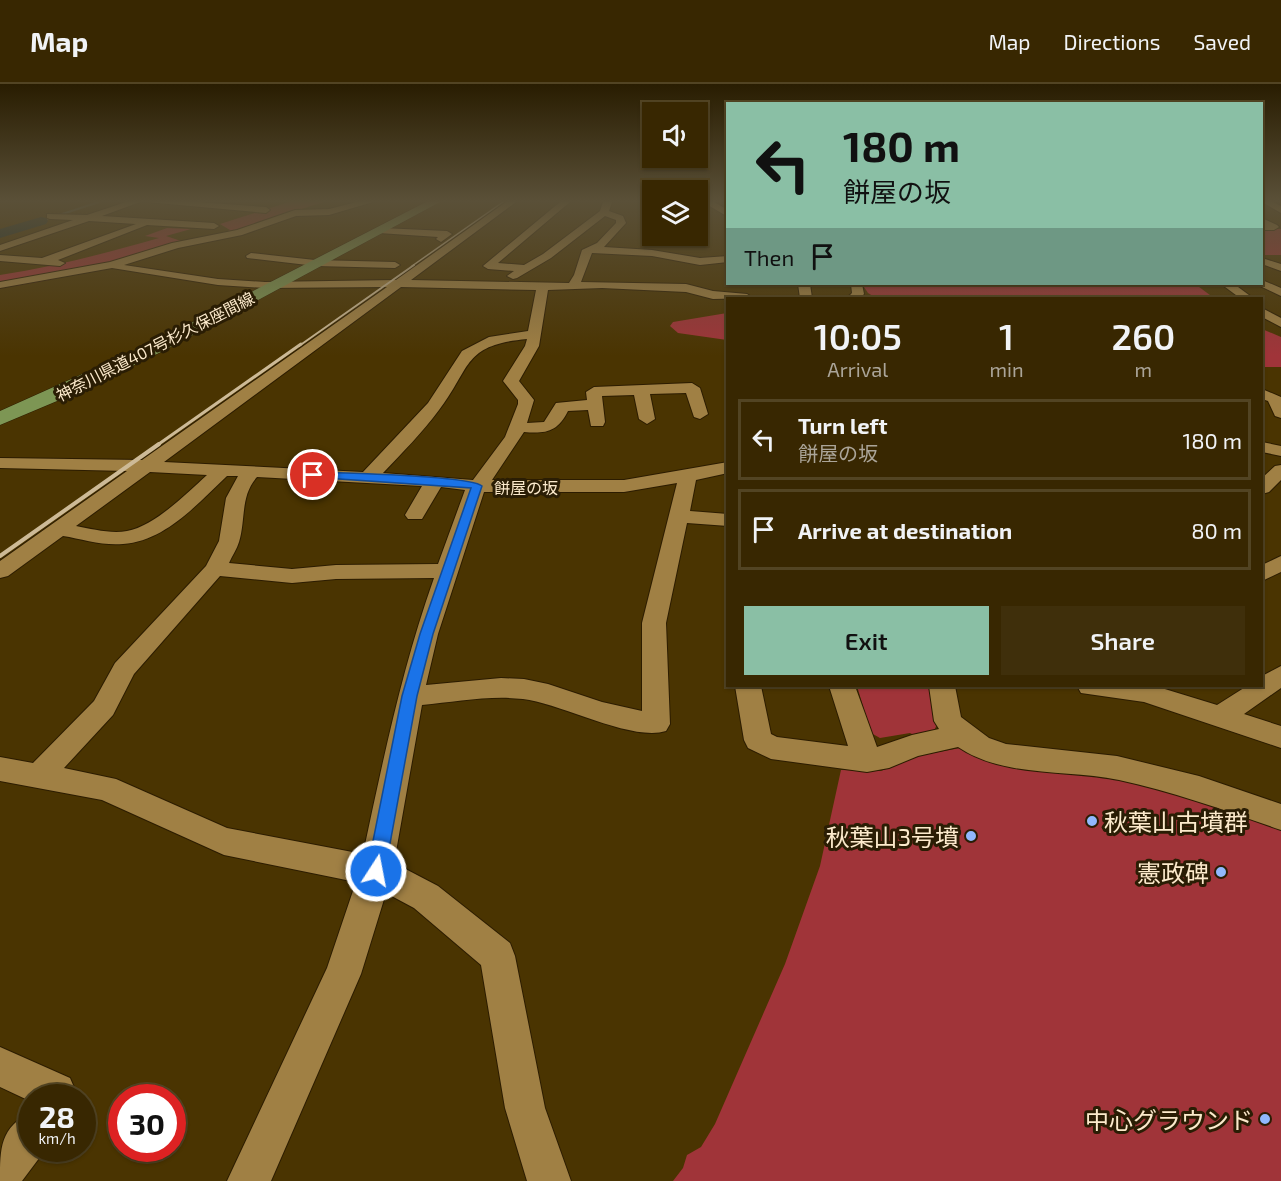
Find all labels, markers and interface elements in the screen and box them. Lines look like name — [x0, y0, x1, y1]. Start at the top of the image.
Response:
text: Map — [30, 24, 88, 58]
text: Map — [988, 29, 1031, 54]
text: Directions — [1064, 29, 1160, 54]
text: Saved — [1193, 29, 1251, 54]
map controls — [642, 102, 708, 246]
button: sound — [642, 102, 708, 168]
text: 180 m — [843, 120, 960, 170]
icon: left — [744, 126, 822, 204]
text: 餅屋の坂 — [843, 175, 951, 207]
button: layers — [642, 180, 708, 246]
icon: arrive — [806, 240, 839, 273]
text: Then — [744, 244, 794, 270]
street label: 神奈川県道407号杉久保座間線 — [53, 288, 257, 404]
text: 10:05 — [814, 314, 902, 357]
text: 1 — [999, 314, 1014, 357]
text: 260 — [1111, 314, 1175, 357]
text: Arrival — [827, 357, 888, 381]
text: min — [990, 357, 1024, 381]
text: m — [1135, 357, 1152, 381]
text: Turn left — [798, 412, 887, 438]
icon: left — [747, 423, 780, 456]
text: 180 m — [1182, 427, 1242, 453]
text: 餅屋の坂 — [798, 441, 878, 465]
pin — [287, 449, 338, 500]
icon: arrive — [296, 458, 329, 491]
street label: 餅屋の坂 — [494, 478, 558, 497]
icon: arrive — [747, 513, 780, 546]
text: Arrive at destination — [798, 517, 1012, 543]
text: 80 m — [1191, 517, 1242, 543]
button: Exit — [744, 606, 989, 675]
button: Share — [1001, 606, 1245, 675]
place label: 秋葉山古墳群 — [1104, 807, 1248, 836]
marker: 秋葉山古墳群 — [1085, 814, 1099, 828]
place label: 秋葉山3号墳 — [826, 822, 959, 851]
marker: 秋葉山3号墳 — [964, 829, 978, 843]
position arrow — [344, 839, 408, 903]
place label: 憲政碑 — [1137, 858, 1209, 887]
marker: 憲政碑 — [1214, 865, 1228, 879]
speed limit sign: 30 — [108, 1084, 186, 1162]
text: 28 — [39, 1098, 75, 1134]
place label: 中心グラウンド — [1085, 1105, 1253, 1134]
marker: 中心グラウンド — [1258, 1112, 1272, 1126]
text: km/h — [38, 1129, 76, 1147]

